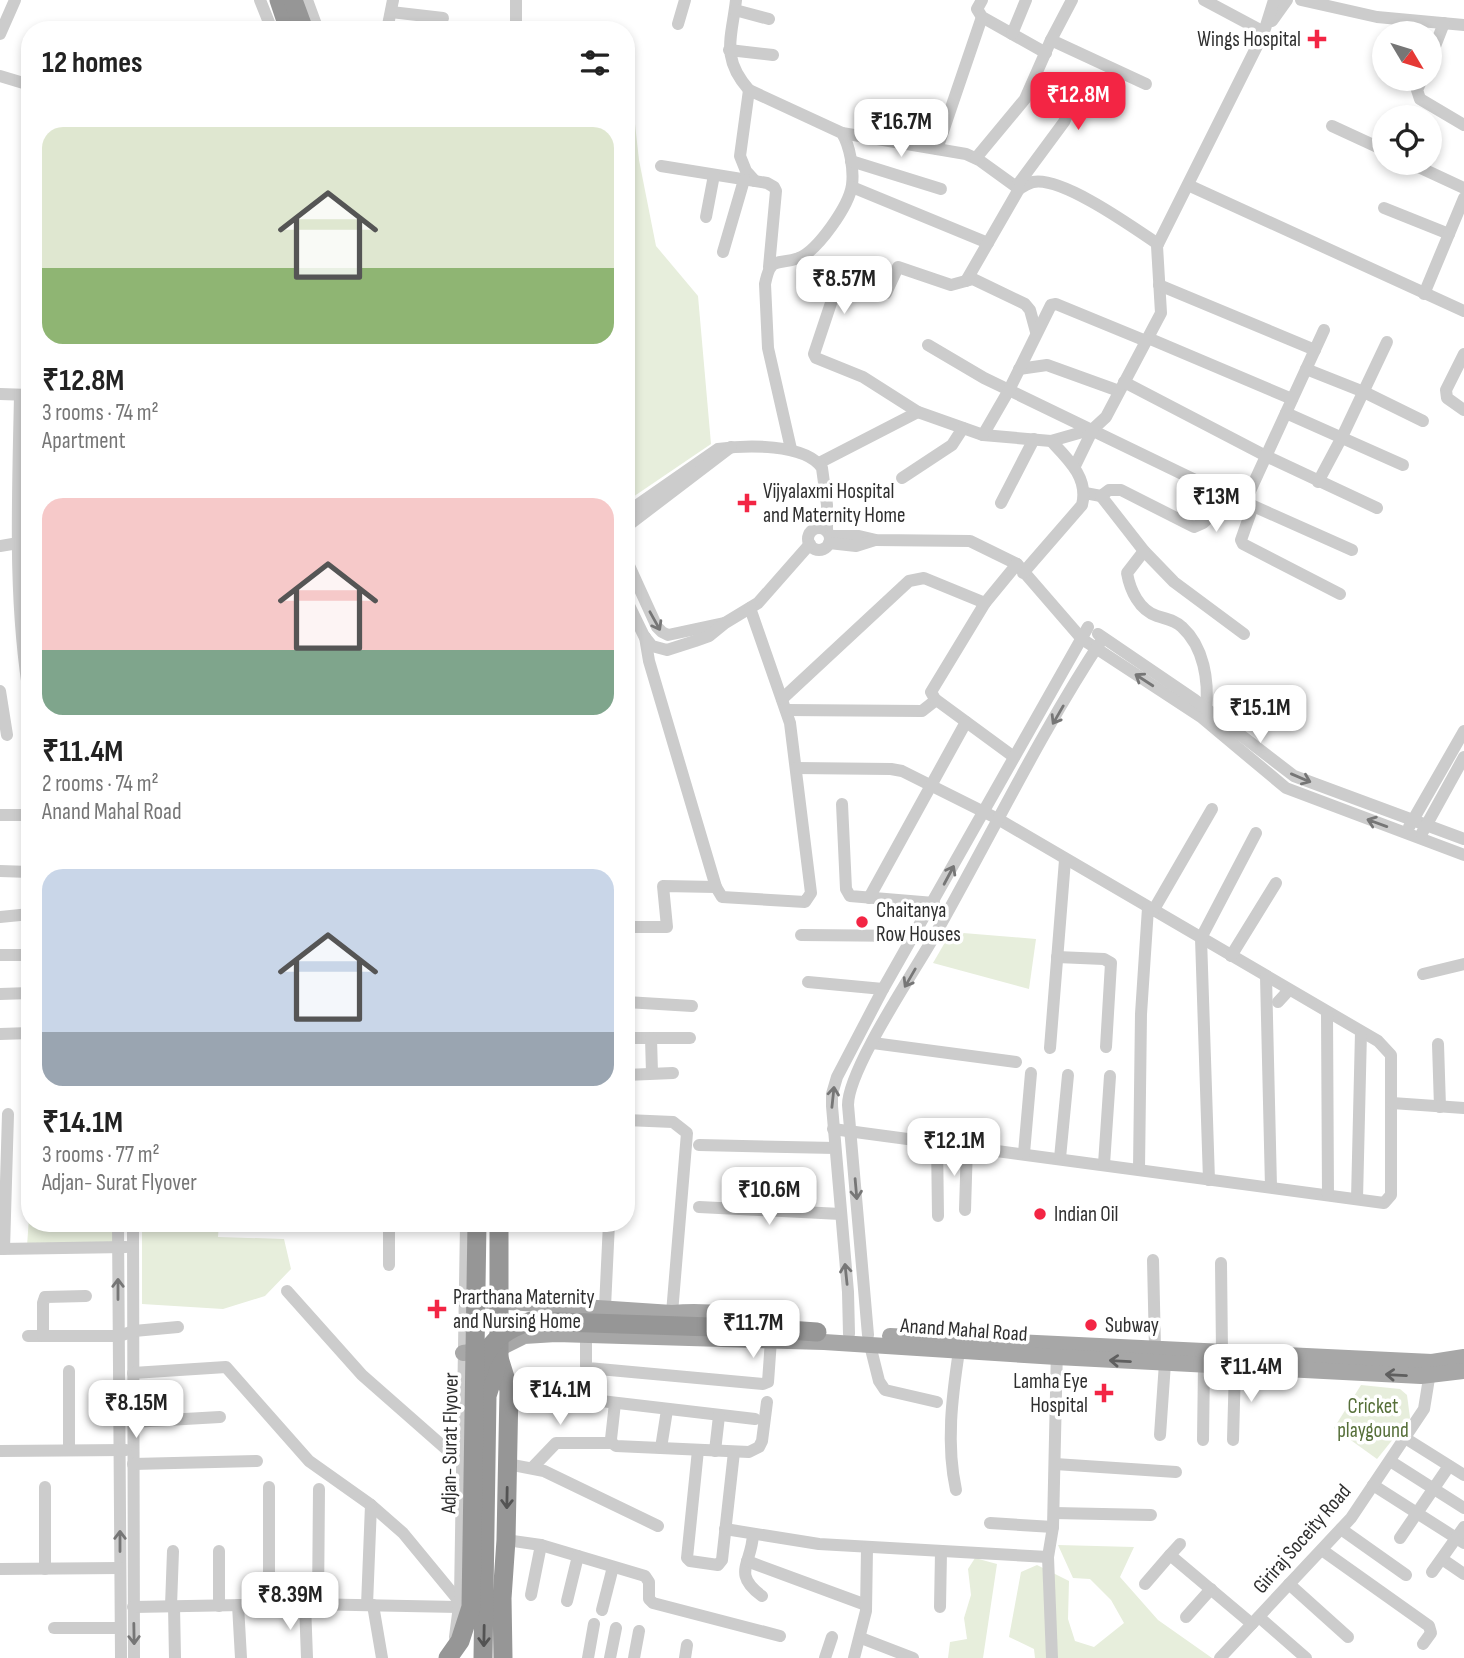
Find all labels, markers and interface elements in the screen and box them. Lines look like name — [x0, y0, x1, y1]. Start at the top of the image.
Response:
north arrow — [1372, 21, 1442, 91]
map controls — [1372, 21, 1442, 175]
place label: Wings Hospital — [1197, 27, 1301, 52]
marker: Wings Hospital — [1307, 29, 1327, 49]
icon: filters — [576, 44, 614, 82]
text: 12 homes — [42, 45, 143, 81]
pin: ₹12.8M — [1021, 72, 1135, 132]
text: ₹12.8M — [1046, 81, 1110, 109]
pin: ₹16.7M — [844, 100, 958, 159]
button: locate — [1372, 105, 1442, 175]
text: ₹16.7M — [870, 108, 932, 136]
icon: home — [265, 172, 391, 298]
pin: ₹8.57M — [787, 256, 901, 316]
text: ₹8.57M — [812, 265, 876, 293]
text: ₹12.8M — [42, 363, 124, 399]
text: 3 rooms · 74 m² — [42, 399, 159, 427]
text: Apartment — [42, 427, 126, 455]
pin: ₹13M — [1175, 475, 1257, 534]
place label: Vijyalaxmi Hospital and Maternity Home — [763, 479, 906, 528]
text: ₹13M — [1192, 483, 1240, 511]
marker: Vijyalaxmi Hospital and Maternity Home — [737, 493, 757, 513]
icon: home — [265, 543, 391, 669]
one-way arrow — [648, 611, 662, 631]
one-way arrow — [1135, 673, 1154, 687]
pin: ₹15.1M — [1203, 686, 1317, 745]
text: ₹15.1M — [1229, 694, 1291, 722]
one-way arrow — [1051, 704, 1064, 725]
text: ₹11.4M — [42, 734, 123, 770]
text: 2 rooms · 74 m² — [42, 770, 159, 798]
one-way arrow — [1290, 773, 1311, 786]
text: Anand Mahal Road — [42, 798, 182, 826]
one-way arrow — [1366, 816, 1388, 829]
one-way arrow — [943, 865, 956, 886]
place label: Chaitanya Row Houses — [876, 898, 961, 947]
icon: home — [265, 914, 391, 1040]
marker: Chaitanya Row Houses — [854, 914, 870, 930]
one-way arrow — [903, 967, 917, 987]
one-way arrow — [827, 1087, 840, 1109]
text: ₹14.1M — [42, 1105, 123, 1141]
pin: ₹12.1M — [897, 1118, 1011, 1178]
text: ₹12.1M — [923, 1127, 985, 1155]
text: 3 rooms · 77 m² — [42, 1141, 160, 1169]
pin: ₹10.6M — [712, 1168, 826, 1227]
text: Adjan- Surat Flyover — [42, 1169, 197, 1197]
text: ₹10.6M — [738, 1176, 800, 1204]
one-way arrow — [849, 1178, 862, 1200]
place label: Indian Oil — [1054, 1202, 1118, 1227]
marker: Indian Oil — [1032, 1206, 1048, 1222]
one-way arrow — [840, 1263, 853, 1286]
one-way arrow — [111, 1278, 125, 1301]
place label: Prarthana Maternity and Nursing Home — [453, 1285, 595, 1334]
marker: Prarthana Maternity and Nursing Home — [427, 1299, 447, 1319]
pin: ₹11.7M — [696, 1300, 810, 1360]
text: ₹11.7M — [723, 1309, 783, 1337]
street label: Anand Mahal Road — [899, 1313, 1028, 1347]
place label: Subway — [1105, 1313, 1159, 1338]
marker: Subway — [1083, 1317, 1099, 1333]
pin: ₹11.4M — [1194, 1344, 1308, 1404]
text: ₹11.4M — [1220, 1353, 1282, 1381]
one-way arrow — [1109, 1354, 1132, 1367]
pin: ₹14.1M — [503, 1368, 617, 1427]
one-way arrow — [1385, 1368, 1408, 1381]
place label: Lamha Eye Hospital — [1013, 1369, 1088, 1418]
street label: Adjan- Surat Flyover — [436, 1372, 464, 1515]
text: ₹14.1M — [529, 1376, 591, 1404]
pin: ₹8.15M — [79, 1380, 193, 1440]
marker: Lamha Eye Hospital — [1094, 1383, 1114, 1403]
text: ₹8.15M — [104, 1389, 168, 1417]
park label: Cricket playgound — [1337, 1394, 1409, 1443]
street label: Giriraj Soceity Road — [1248, 1479, 1356, 1599]
one-way arrow — [500, 1486, 514, 1509]
one-way arrow — [113, 1530, 127, 1553]
pin: ₹8.39M — [233, 1572, 347, 1632]
text: ₹8.39M — [258, 1581, 322, 1609]
one-way arrow — [127, 1623, 140, 1646]
one-way arrow — [477, 1624, 491, 1647]

